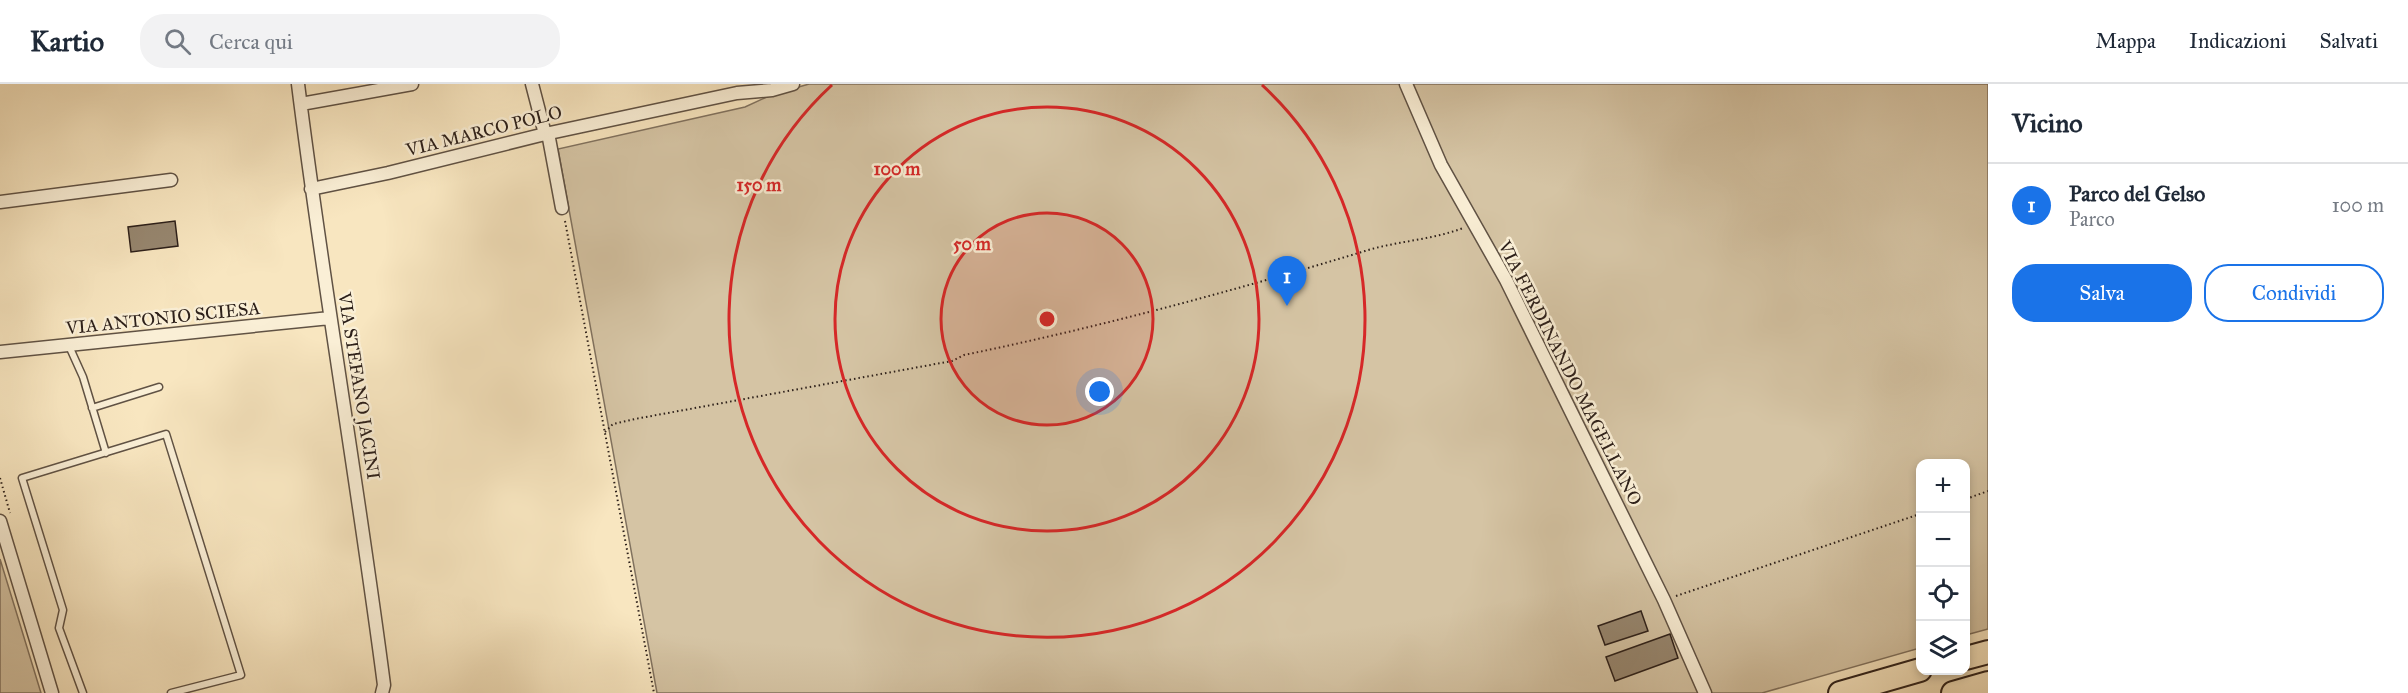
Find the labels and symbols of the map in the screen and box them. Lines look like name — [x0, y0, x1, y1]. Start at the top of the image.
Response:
street label: VIA MARCO POLO — [403, 101, 564, 161]
text: 100 m — [874, 158, 921, 180]
text: 150 m — [737, 174, 782, 196]
text: 50 m — [953, 233, 992, 255]
street label: VIA FERDINANDO MAGELLANO — [1493, 236, 1647, 509]
pin: 1 — [1268, 256, 1306, 306]
street label: VIA STEFANO JACINI — [332, 290, 385, 482]
street label: VIA ANTONIO SCIESA — [64, 297, 261, 339]
centre of rings — [1037, 309, 1057, 329]
your location — [1085, 377, 1114, 406]

